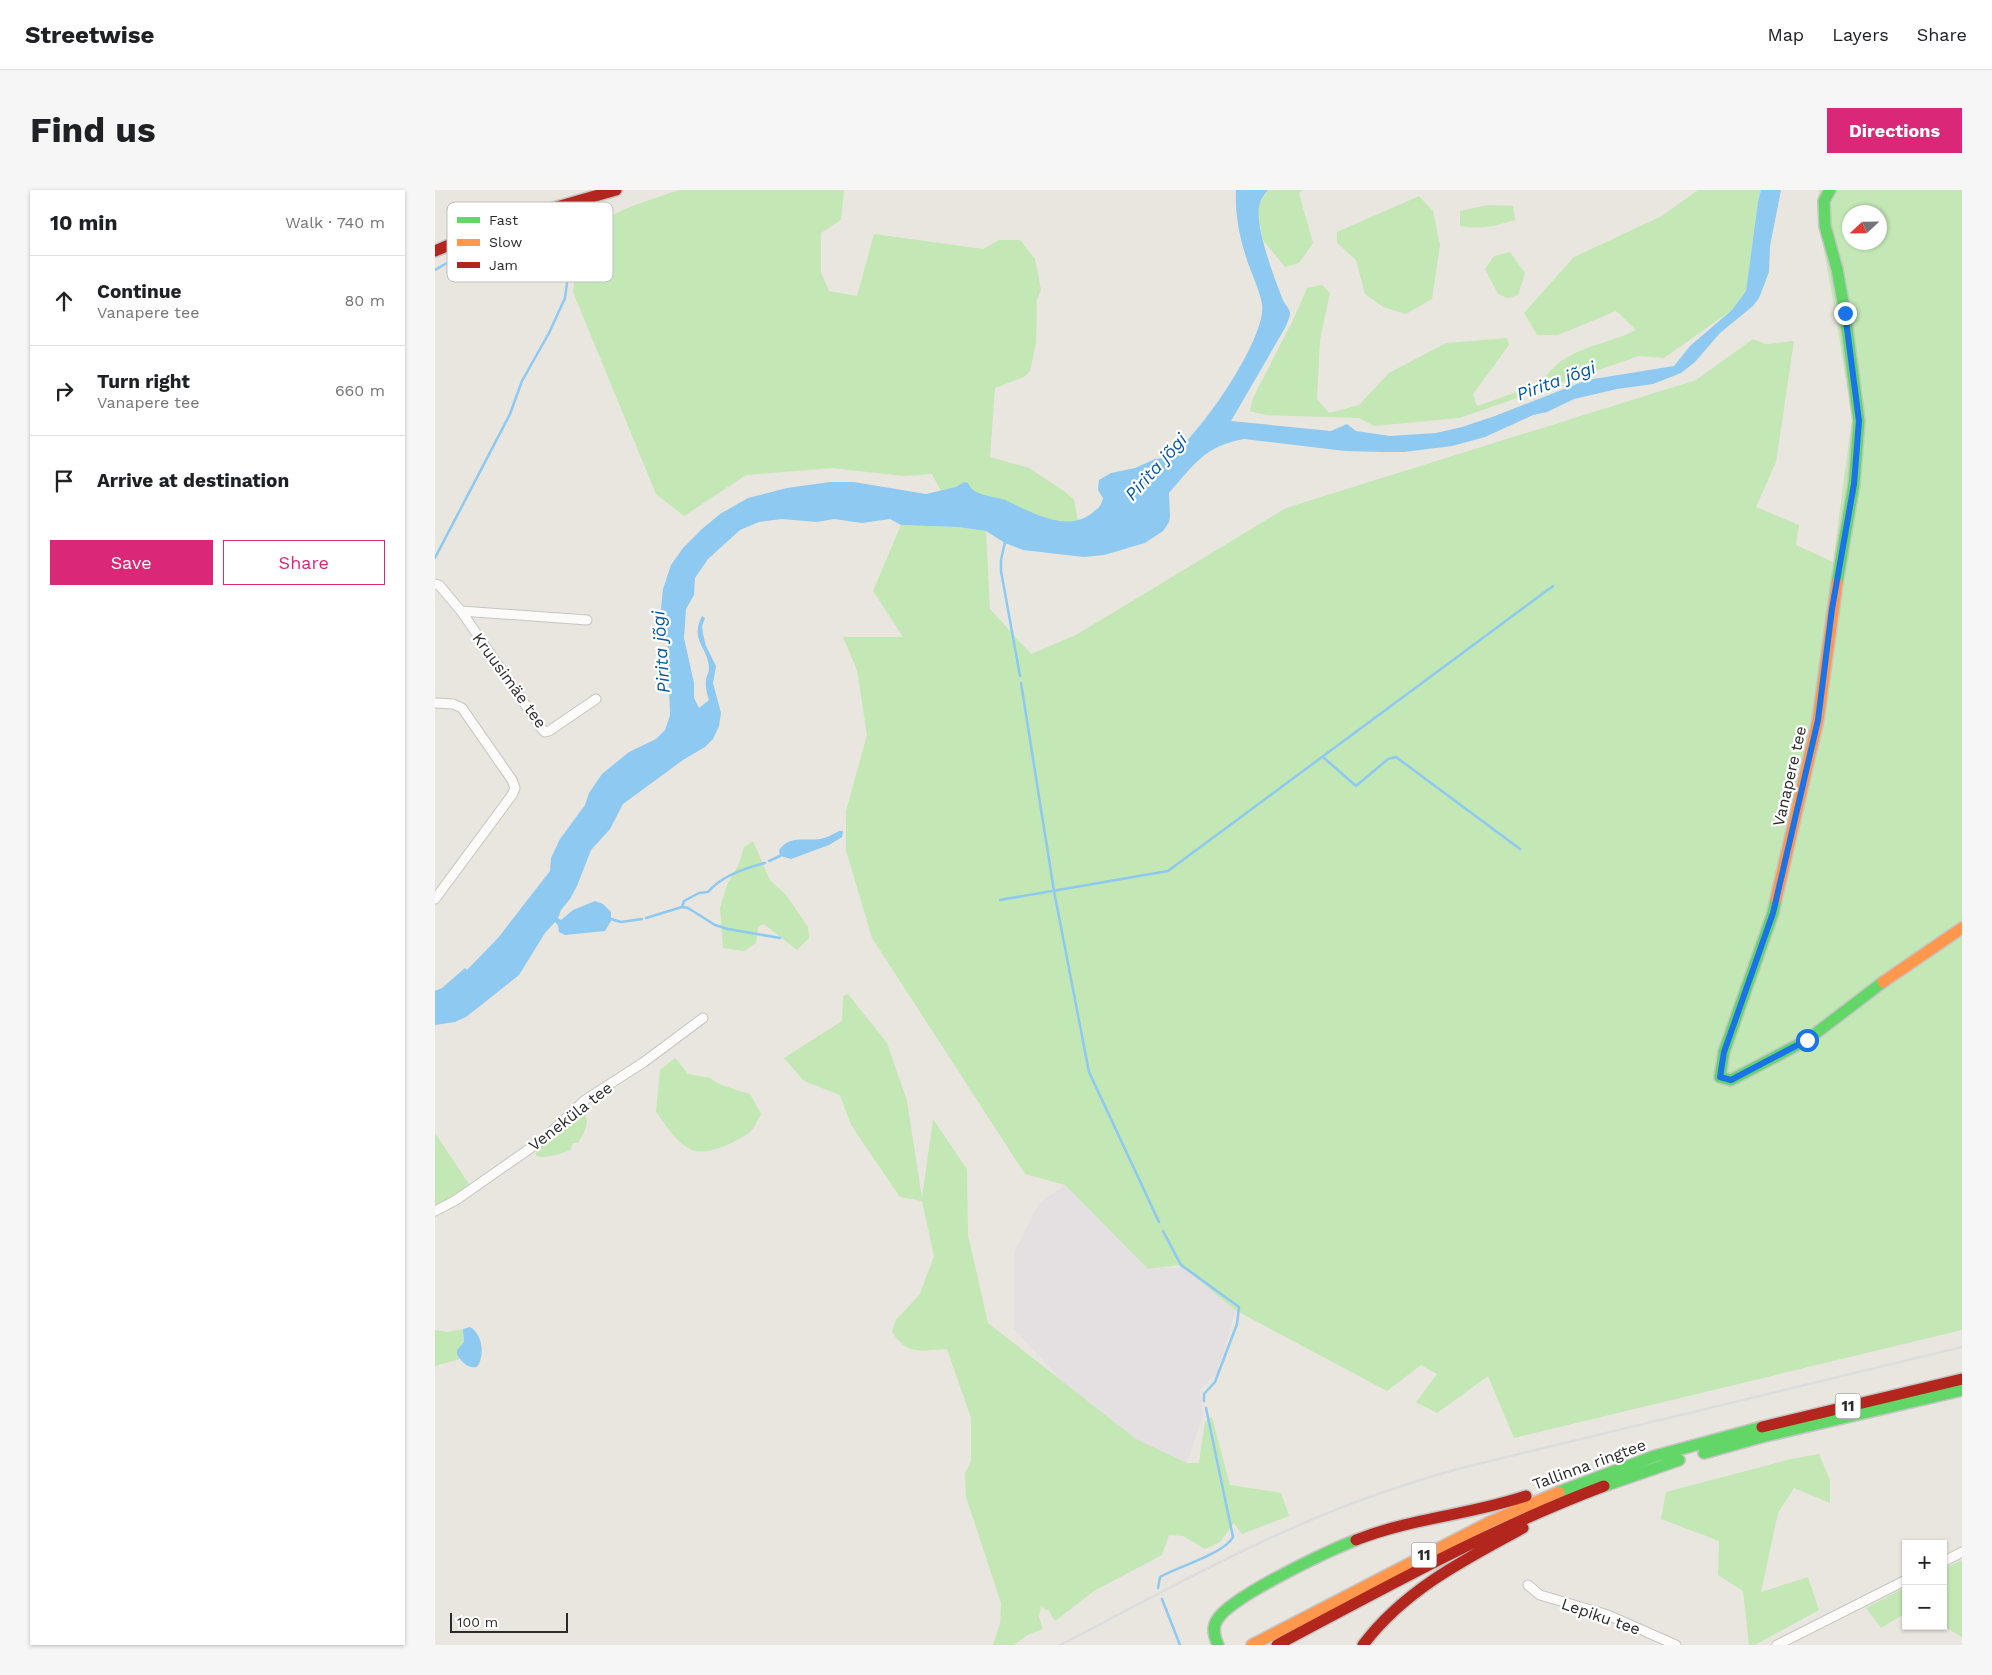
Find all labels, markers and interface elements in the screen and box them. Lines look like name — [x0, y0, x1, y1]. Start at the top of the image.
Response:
text: Streetwise — [25, 21, 154, 49]
text: Map — [1767, 24, 1804, 45]
text: Layers — [1832, 24, 1889, 45]
text: Share — [1917, 24, 1967, 45]
button: Directions — [1827, 108, 1962, 153]
text: Find us — [30, 109, 156, 151]
legend — [447, 202, 613, 282]
north arrow — [1842, 205, 1887, 250]
text: 10 min — [50, 210, 117, 235]
text: Fast — [489, 212, 518, 228]
text: Walk · 740 m — [285, 213, 385, 232]
text: Slow — [489, 234, 522, 250]
text: Jam — [489, 257, 518, 273]
text: Continue — [97, 280, 181, 303]
icon: ahead — [50, 287, 78, 315]
text: 80 m — [344, 291, 385, 310]
route end — [1834, 302, 1857, 325]
text: Vanapere tee — [97, 303, 200, 322]
water label: Pirita jõgi — [1513, 356, 1600, 405]
text: Turn right — [97, 370, 190, 393]
icon: right — [50, 377, 78, 405]
text: 660 m — [335, 381, 385, 400]
text: Vanapere tee — [97, 393, 200, 412]
water label: Pirita jõgi — [1120, 428, 1192, 504]
icon: arrive — [50, 467, 78, 495]
text: Arrive at destination — [97, 469, 289, 492]
button: Save — [50, 540, 213, 585]
button: Share — [223, 540, 385, 585]
water label: Pirita jõgi — [647, 609, 674, 694]
street label: Kruusimäe tee — [469, 629, 551, 732]
street label: Vanapere tee — [1769, 724, 1810, 828]
route start — [1796, 1029, 1819, 1052]
street label: Veneküla tee — [525, 1078, 616, 1155]
road number: 11 — [1835, 1394, 1861, 1418]
street label: Tallinna ringtee — [1530, 1435, 1649, 1494]
map controls — [1902, 1540, 1947, 1630]
button: + — [1902, 1540, 1947, 1585]
road number: 11 — [1411, 1542, 1437, 1568]
button: − — [1902, 1585, 1947, 1630]
street label: Lepiku tee — [1559, 1594, 1643, 1639]
scale bar — [450, 1610, 567, 1633]
text: 100 m — [457, 1614, 498, 1630]

